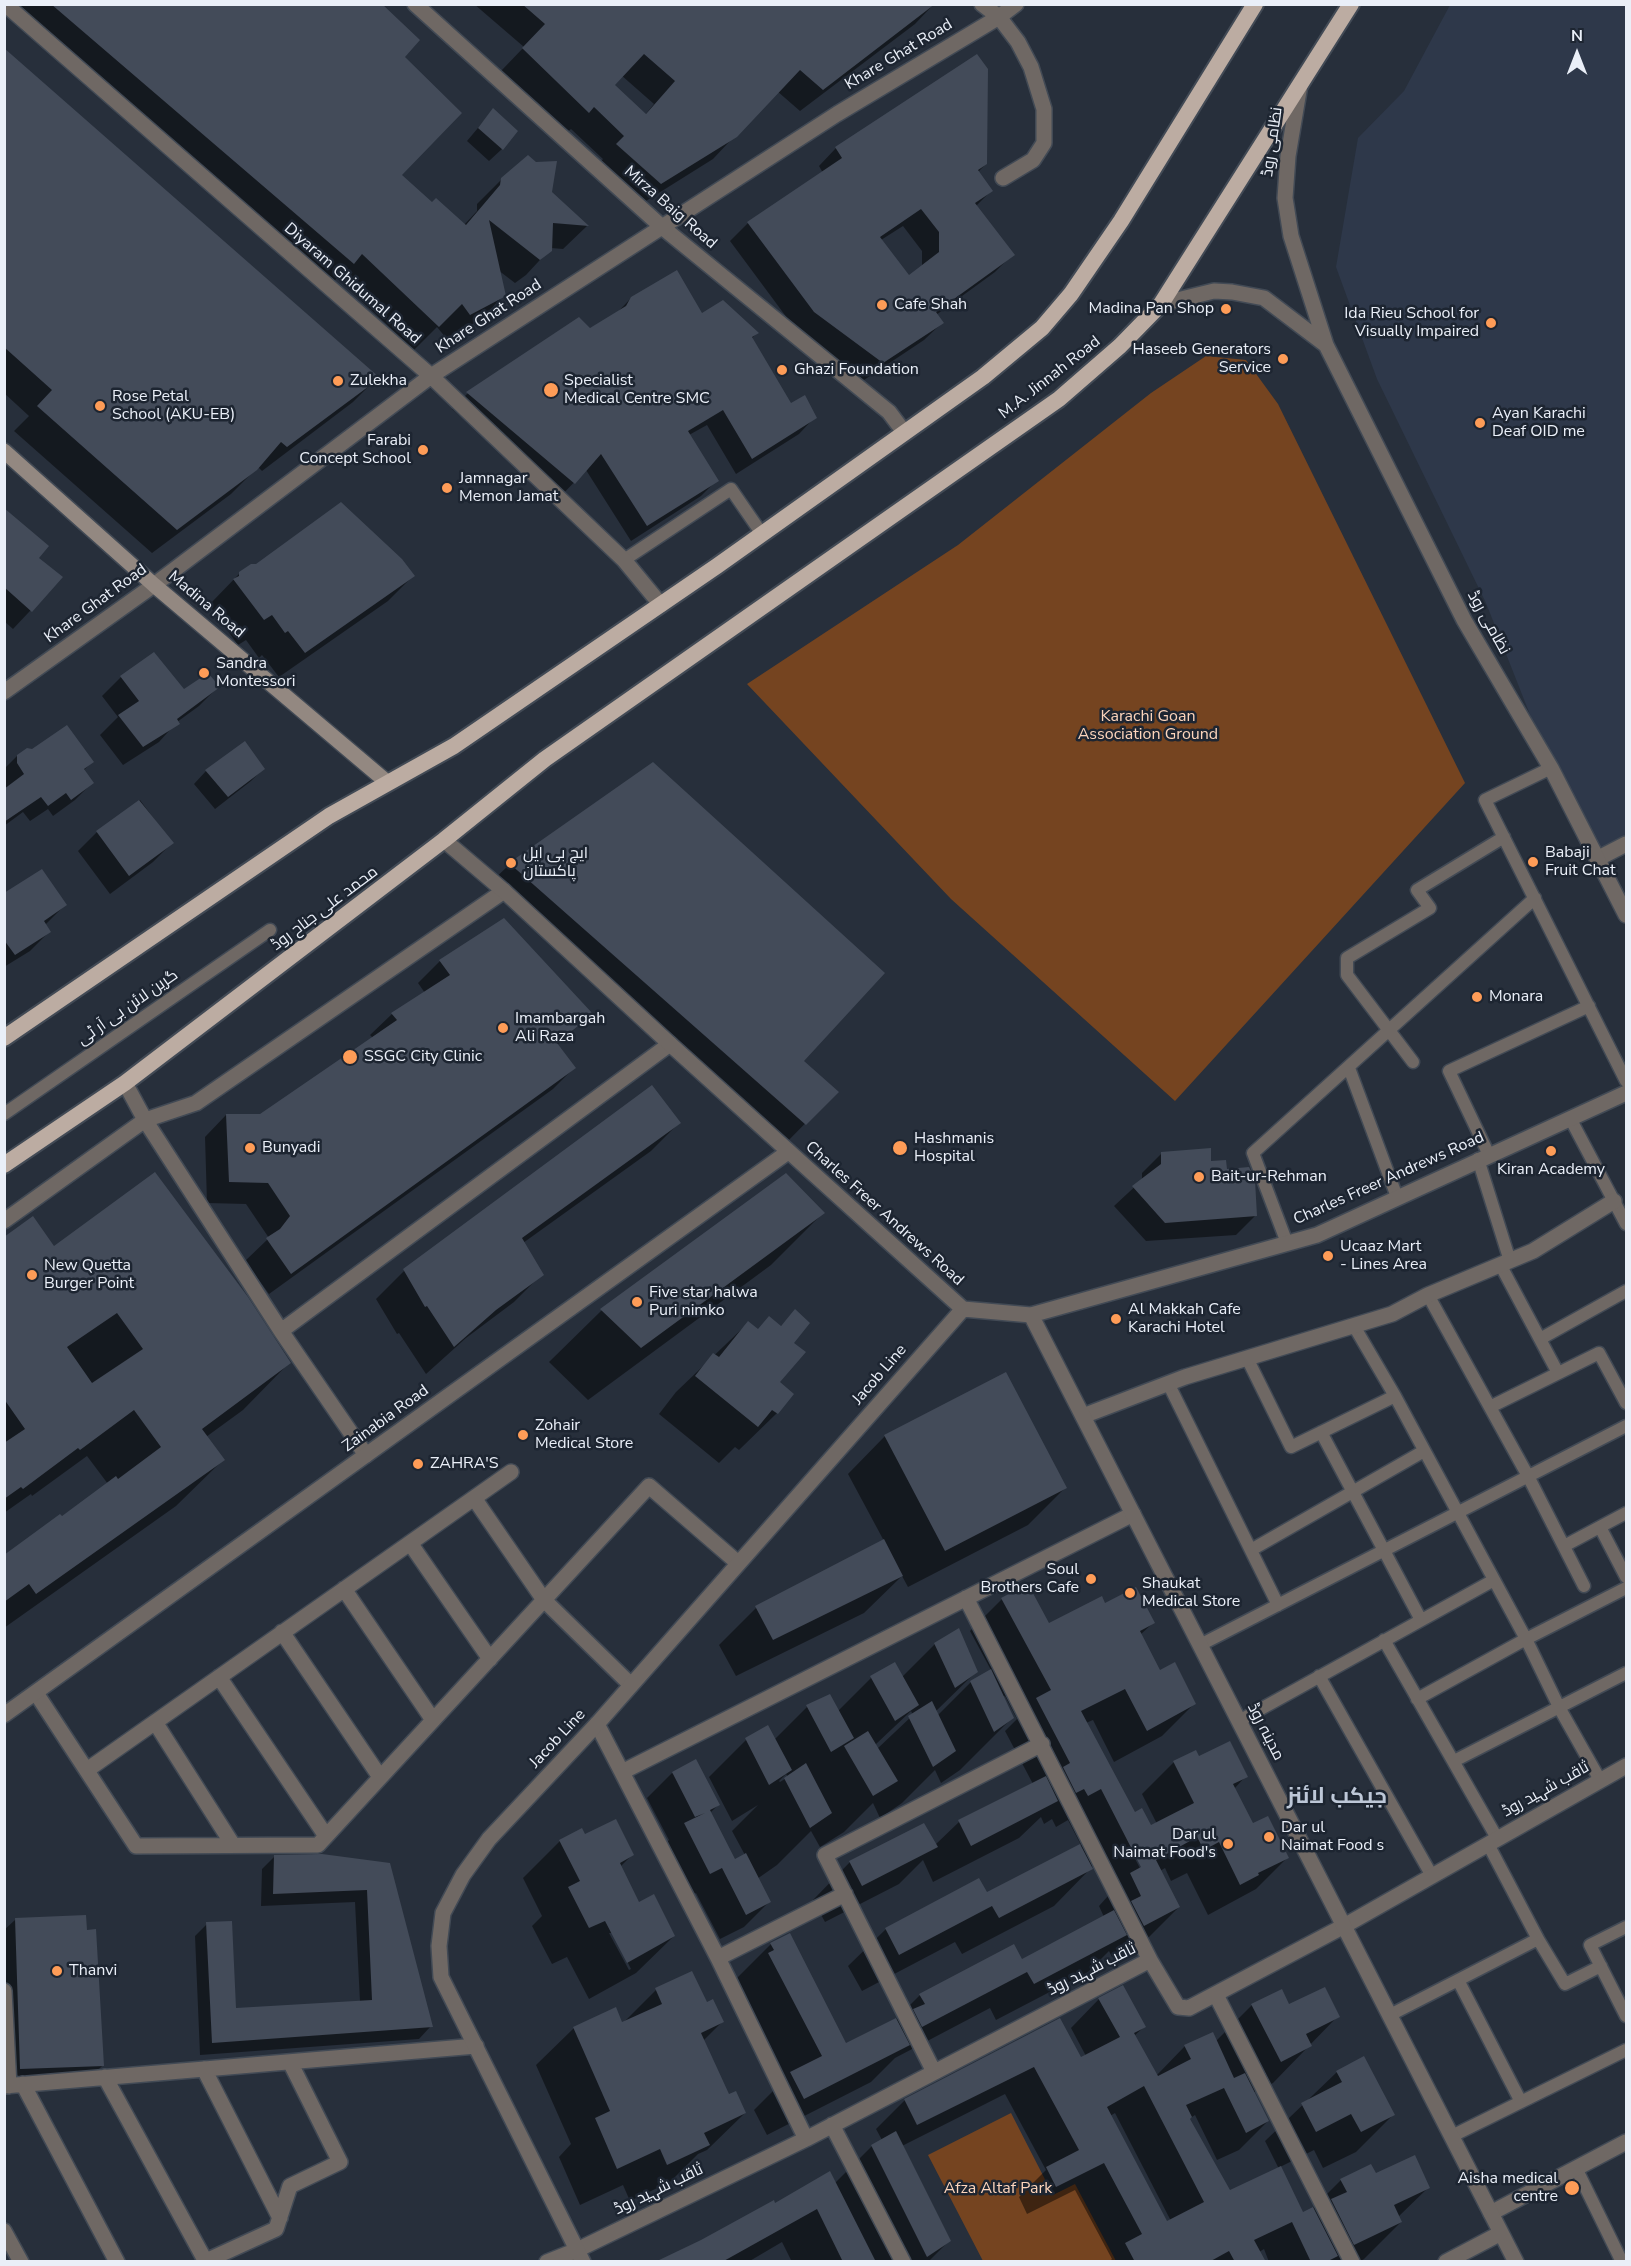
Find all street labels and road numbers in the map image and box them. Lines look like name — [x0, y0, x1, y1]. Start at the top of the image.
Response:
street label: Khare Ghat Road — [842, 15, 956, 95]
street label: نظامی روڈ — [1259, 106, 1287, 178]
street label: Mirza Baig Road — [620, 162, 720, 254]
street label: Diyaram Ghidumal Road — [280, 219, 424, 349]
street label: Khare Ghat Road — [433, 276, 545, 358]
street label: M.A. Jinnah Road — [995, 332, 1105, 424]
street label: Khare Ghat Road — [41, 560, 151, 648]
street label: Madina Road — [164, 567, 248, 643]
street label: نظامی روڈ — [1463, 588, 1513, 658]
street label: محمد علی جناح روڈ — [268, 863, 382, 955]
street label: گرین لائن بی آر ٹی — [74, 966, 182, 1050]
street label: Charles Freer Andrews Road — [1291, 1128, 1487, 1230]
street label: Charles Freer Andrews Road — [801, 1138, 967, 1290]
street label: Jacob Line — [849, 1341, 911, 1409]
street label: Zainabia Road — [339, 1381, 433, 1457]
street label: مدینہ روڈ — [1242, 1700, 1288, 1764]
street label: Jacob Line — [526, 1706, 590, 1772]
street label: ثاقب شہید روڈ — [1499, 1758, 1593, 1822]
street label: ثاقب شہید روڈ — [1045, 1940, 1139, 2000]
street label: ثاقب شہید روڈ — [611, 2160, 707, 2220]

